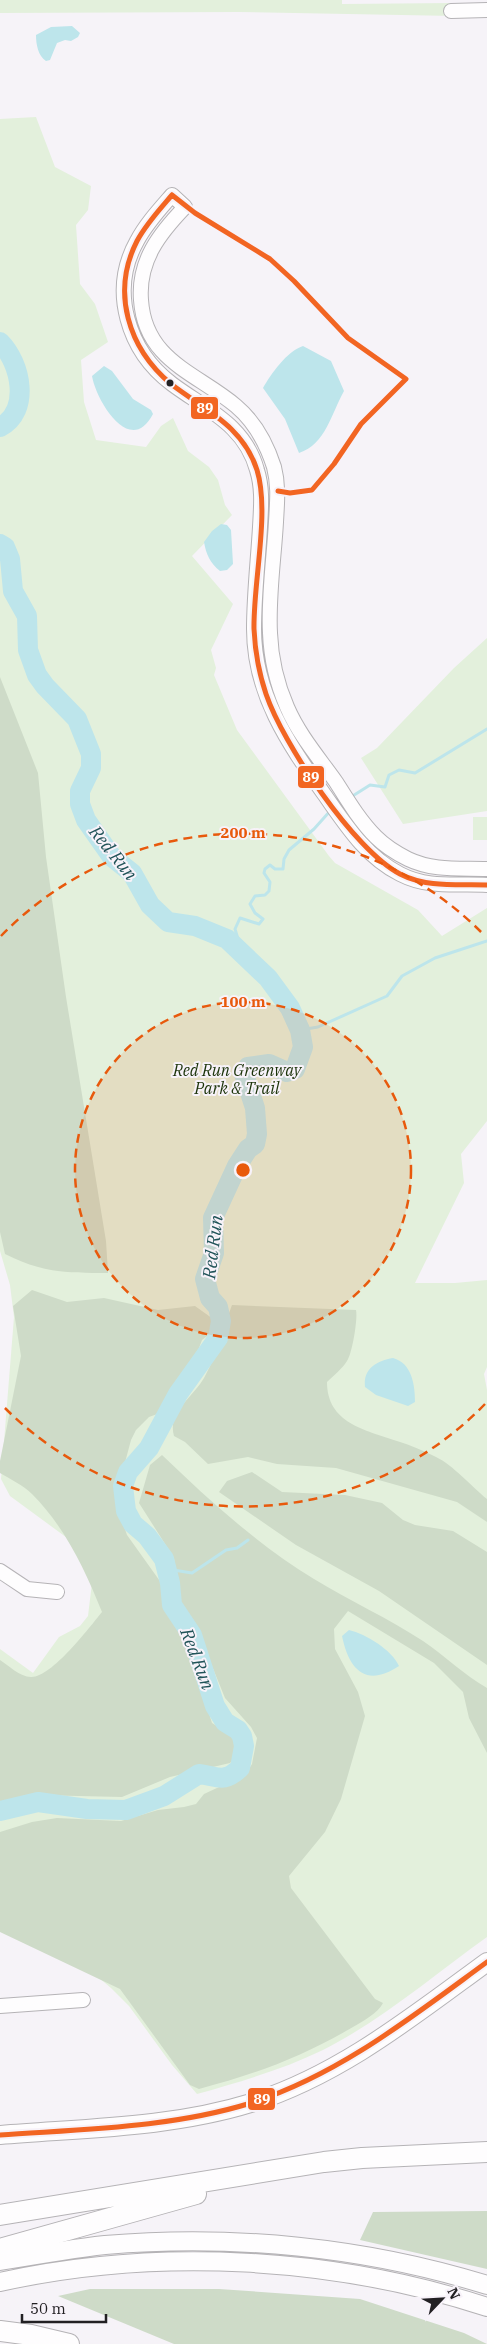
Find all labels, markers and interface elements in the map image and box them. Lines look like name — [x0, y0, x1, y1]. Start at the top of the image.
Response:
unlabelled marker — [165, 378, 175, 388]
line badge: 89 — [190, 396, 219, 420]
text: 89 — [197, 399, 213, 417]
line badge: 89 — [297, 765, 325, 789]
text: 89 — [303, 768, 319, 786]
water label: Red Run — [84, 820, 143, 885]
text: 200 m — [220, 823, 266, 842]
text: 100 m — [220, 992, 266, 1011]
park label: Red Run Greenway Park & Trail — [172, 1060, 303, 1098]
centre of rings — [234, 1161, 252, 1179]
water label: Red Run — [197, 1213, 228, 1281]
water label: Red Run — [175, 1624, 220, 1694]
line badge: 89 — [247, 2087, 276, 2111]
text: 89 — [254, 2090, 270, 2108]
north arrow — [417, 2274, 467, 2324]
text: N — [443, 2285, 464, 2302]
scale bar — [22, 2292, 106, 2324]
text: 50 m — [30, 2299, 66, 2318]

